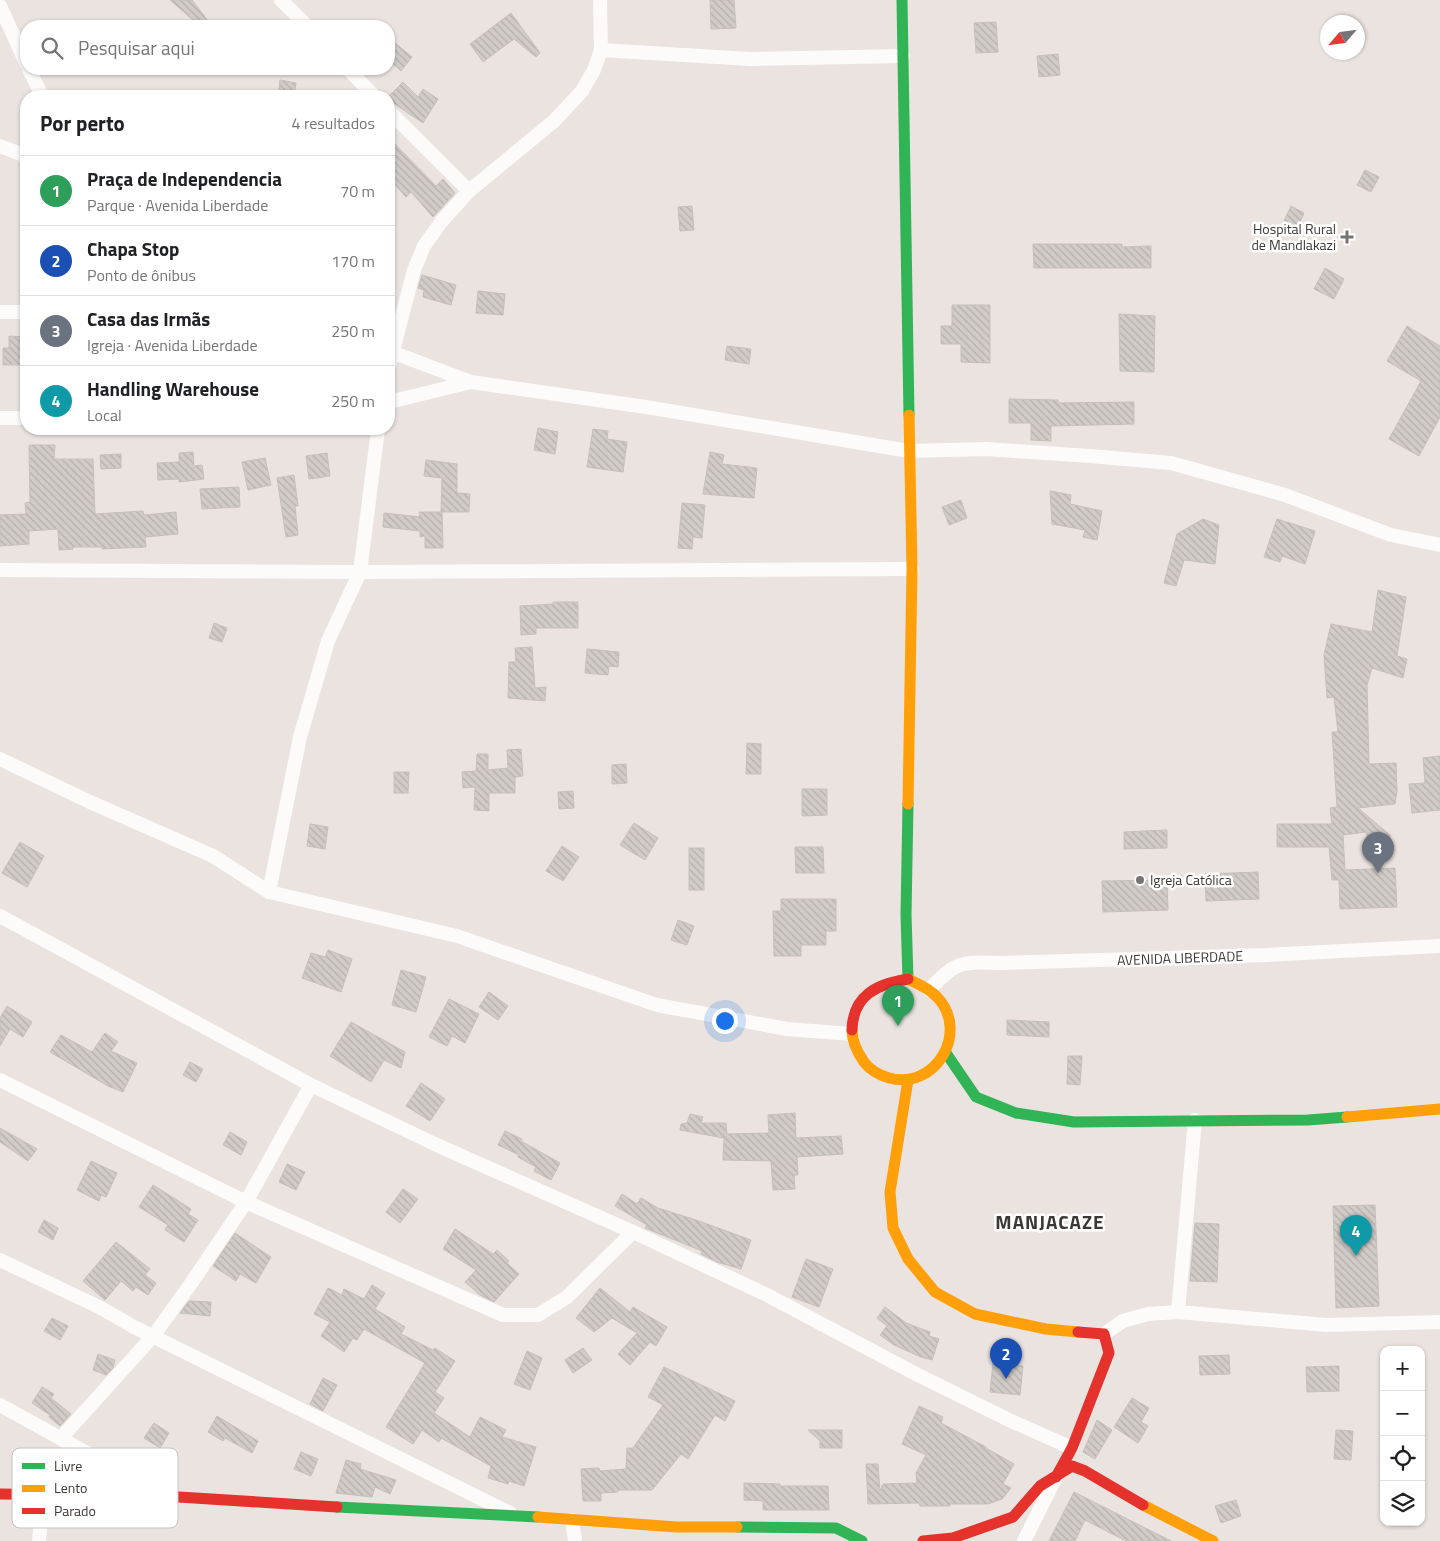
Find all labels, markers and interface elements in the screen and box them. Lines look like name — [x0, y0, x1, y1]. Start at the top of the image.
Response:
north arrow — [1320, 15, 1365, 60]
search box — [20, 20, 395, 75]
text: Pesquisar aqui — [78, 33, 195, 62]
icon: search — [38, 34, 66, 62]
text: Por perto — [40, 107, 125, 139]
text: 4 resultados — [291, 111, 375, 135]
text: Praça de Independencia — [87, 164, 282, 193]
text: 1 — [52, 179, 60, 203]
text: 70 m — [340, 179, 375, 203]
text: Parque · Avenida Liberdade — [87, 193, 268, 217]
place label: Hospital Rural de Mandlakazi — [1251, 218, 1336, 255]
marker: Hospital Rural de Mandlakazi — [1340, 230, 1354, 244]
text: Chapa Stop — [87, 234, 179, 263]
text: 2 — [52, 249, 60, 273]
text: 170 m — [331, 249, 375, 273]
text: Ponto de ônibus — [87, 263, 196, 287]
text: Casa das Irmãs — [87, 304, 210, 333]
text: 3 — [52, 319, 60, 343]
text: 250 m — [331, 319, 375, 343]
text: Igreja · Avenida Liberdade — [87, 333, 257, 357]
text: Handling Warehouse — [87, 374, 259, 403]
text: 4 — [52, 389, 60, 413]
text: 250 m — [331, 389, 375, 413]
text: Local — [87, 403, 122, 427]
pin: 3 — [1362, 832, 1394, 873]
place label: Igreja Católica — [1150, 869, 1232, 890]
marker: Igreja Católica — [1134, 874, 1146, 886]
street label: AVENIDA LIBERDADE — [1117, 945, 1244, 970]
pin: 1 — [882, 985, 914, 1026]
your location — [712, 1008, 738, 1034]
district label: MANJACAZE — [995, 1207, 1105, 1236]
pin: 4 — [1340, 1215, 1372, 1256]
pin: 2 — [990, 1338, 1022, 1379]
map controls — [1380, 1346, 1425, 1526]
button: + — [1380, 1346, 1425, 1391]
button: − — [1380, 1391, 1425, 1436]
button: locate — [1380, 1436, 1425, 1481]
legend — [12, 1448, 178, 1528]
text: Livre — [54, 1455, 82, 1476]
text: Lento — [54, 1477, 88, 1498]
button: layers — [1380, 1481, 1425, 1526]
text: Parado — [54, 1500, 96, 1521]

